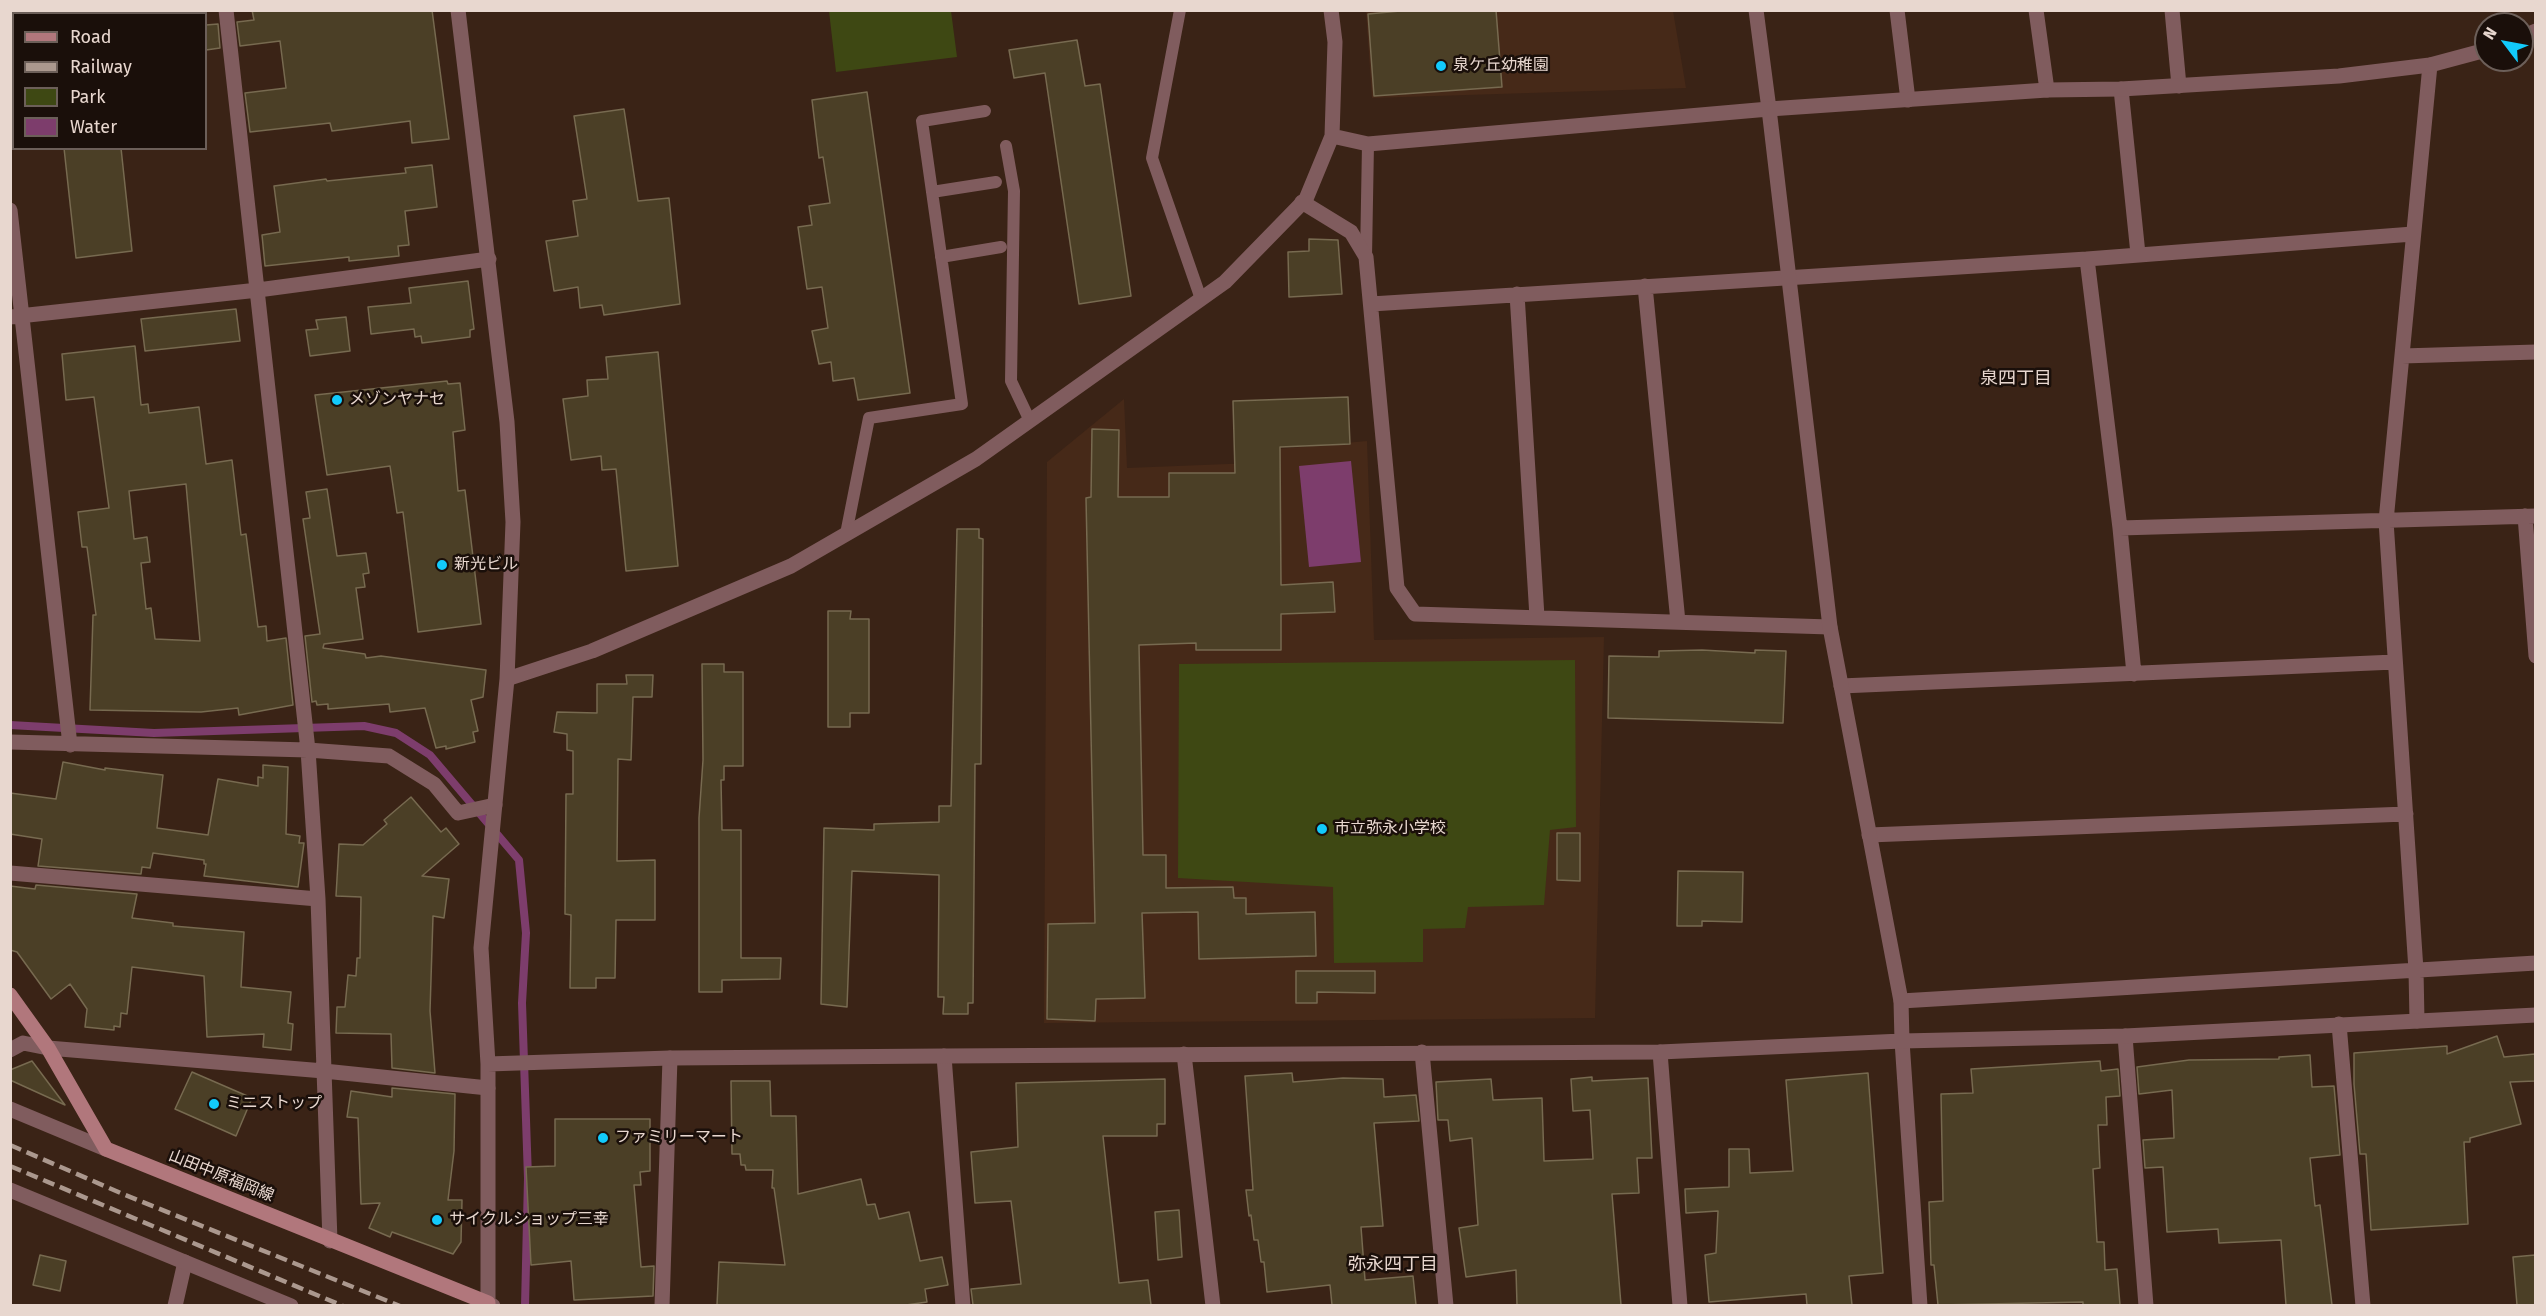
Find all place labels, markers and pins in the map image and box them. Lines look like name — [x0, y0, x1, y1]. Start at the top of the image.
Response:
place label: 泉ケ丘幼稚園 — [1453, 56, 1549, 76]
marker: 泉ケ丘幼稚園 — [1434, 59, 1448, 73]
place label: メゾンヤナセ — [349, 390, 445, 410]
marker: メゾンヤナセ — [330, 393, 344, 407]
place label: 新光ビル — [454, 555, 518, 575]
marker: 新光ビル — [435, 558, 449, 572]
place label: 市立弥永小学校 — [1334, 819, 1446, 839]
marker: 市立弥永小学校 — [1315, 822, 1329, 836]
place label: ミニストップ — [226, 1094, 322, 1114]
marker: ミニストップ — [207, 1097, 221, 1111]
place label: ファミリーマート — [615, 1128, 743, 1148]
marker: ファミリーマート — [596, 1131, 610, 1145]
place label: サイクルショップ三幸 — [449, 1210, 609, 1230]
marker: サイクルショップ三幸 — [430, 1213, 444, 1227]

